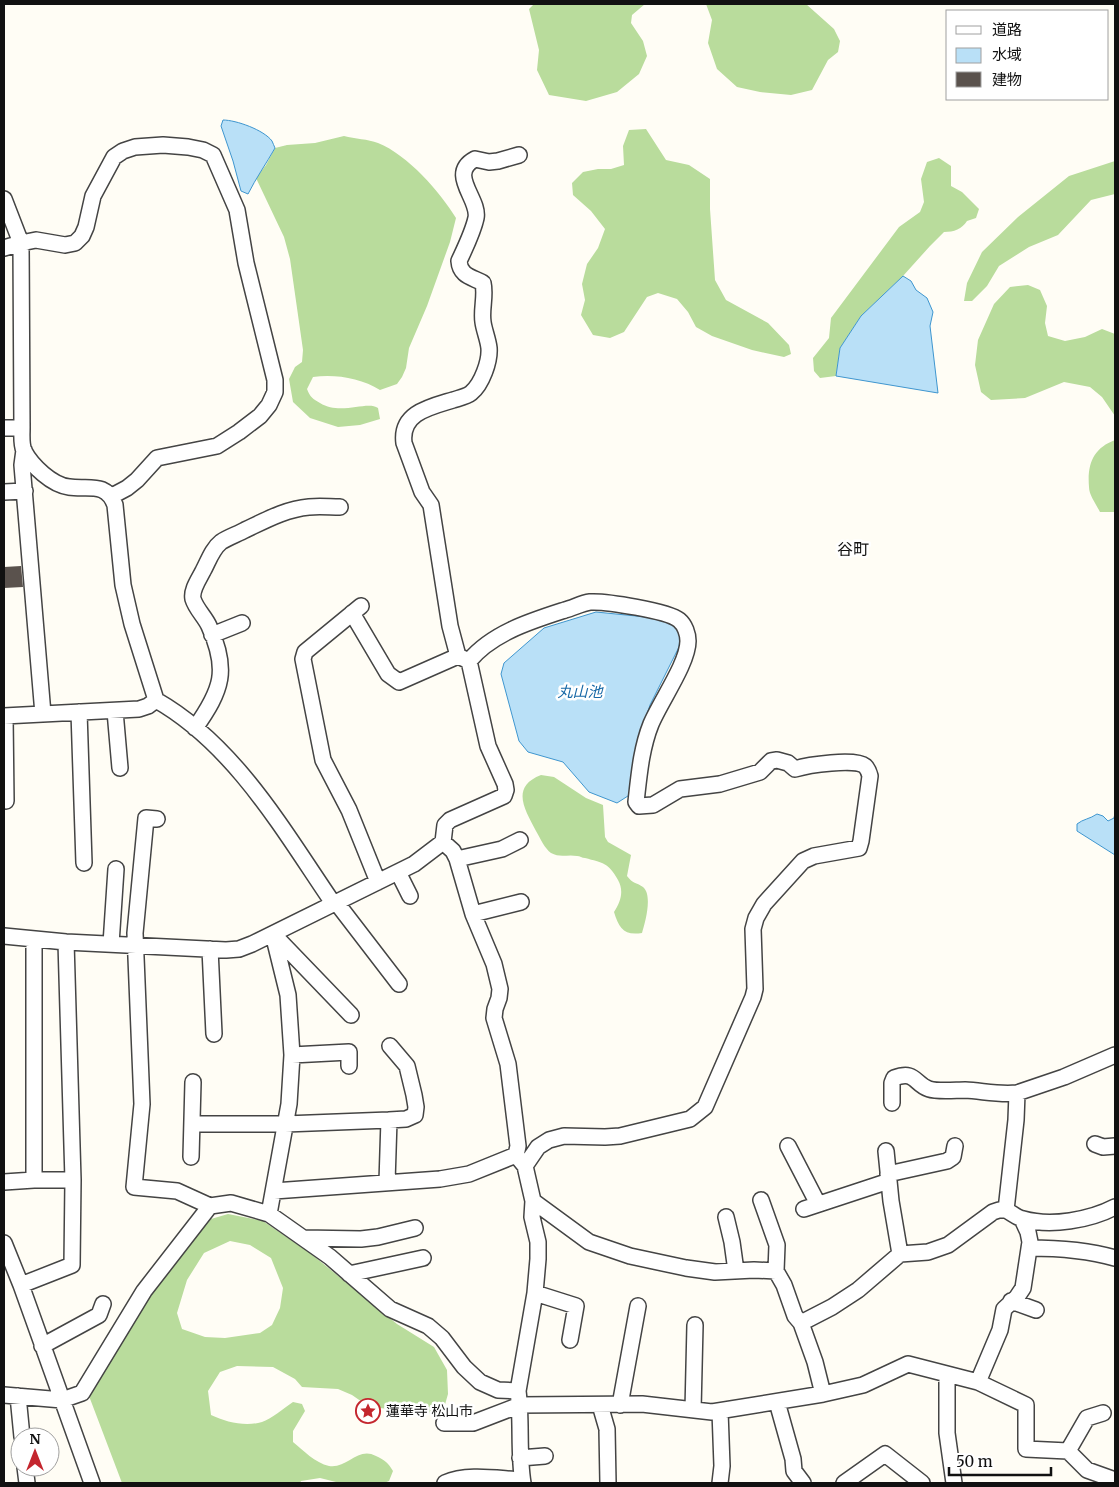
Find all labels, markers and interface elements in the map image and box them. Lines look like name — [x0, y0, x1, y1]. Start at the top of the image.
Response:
legend — [946, 10, 1109, 100]
text: 道路 — [992, 20, 1022, 39]
text: 水域 — [992, 45, 1022, 64]
text: 建物 — [992, 70, 1022, 89]
district label: 谷町 — [837, 539, 869, 559]
water label: 丸山池 — [557, 682, 604, 701]
place icon: 蓮華寺 松山市 — [355, 1398, 381, 1424]
place label: 蓮華寺 松山市 — [386, 1402, 473, 1420]
north arrow — [10, 1427, 60, 1477]
text: N — [29, 1430, 41, 1448]
scale bar — [949, 1444, 1052, 1476]
text: 50 m — [956, 1452, 993, 1471]

